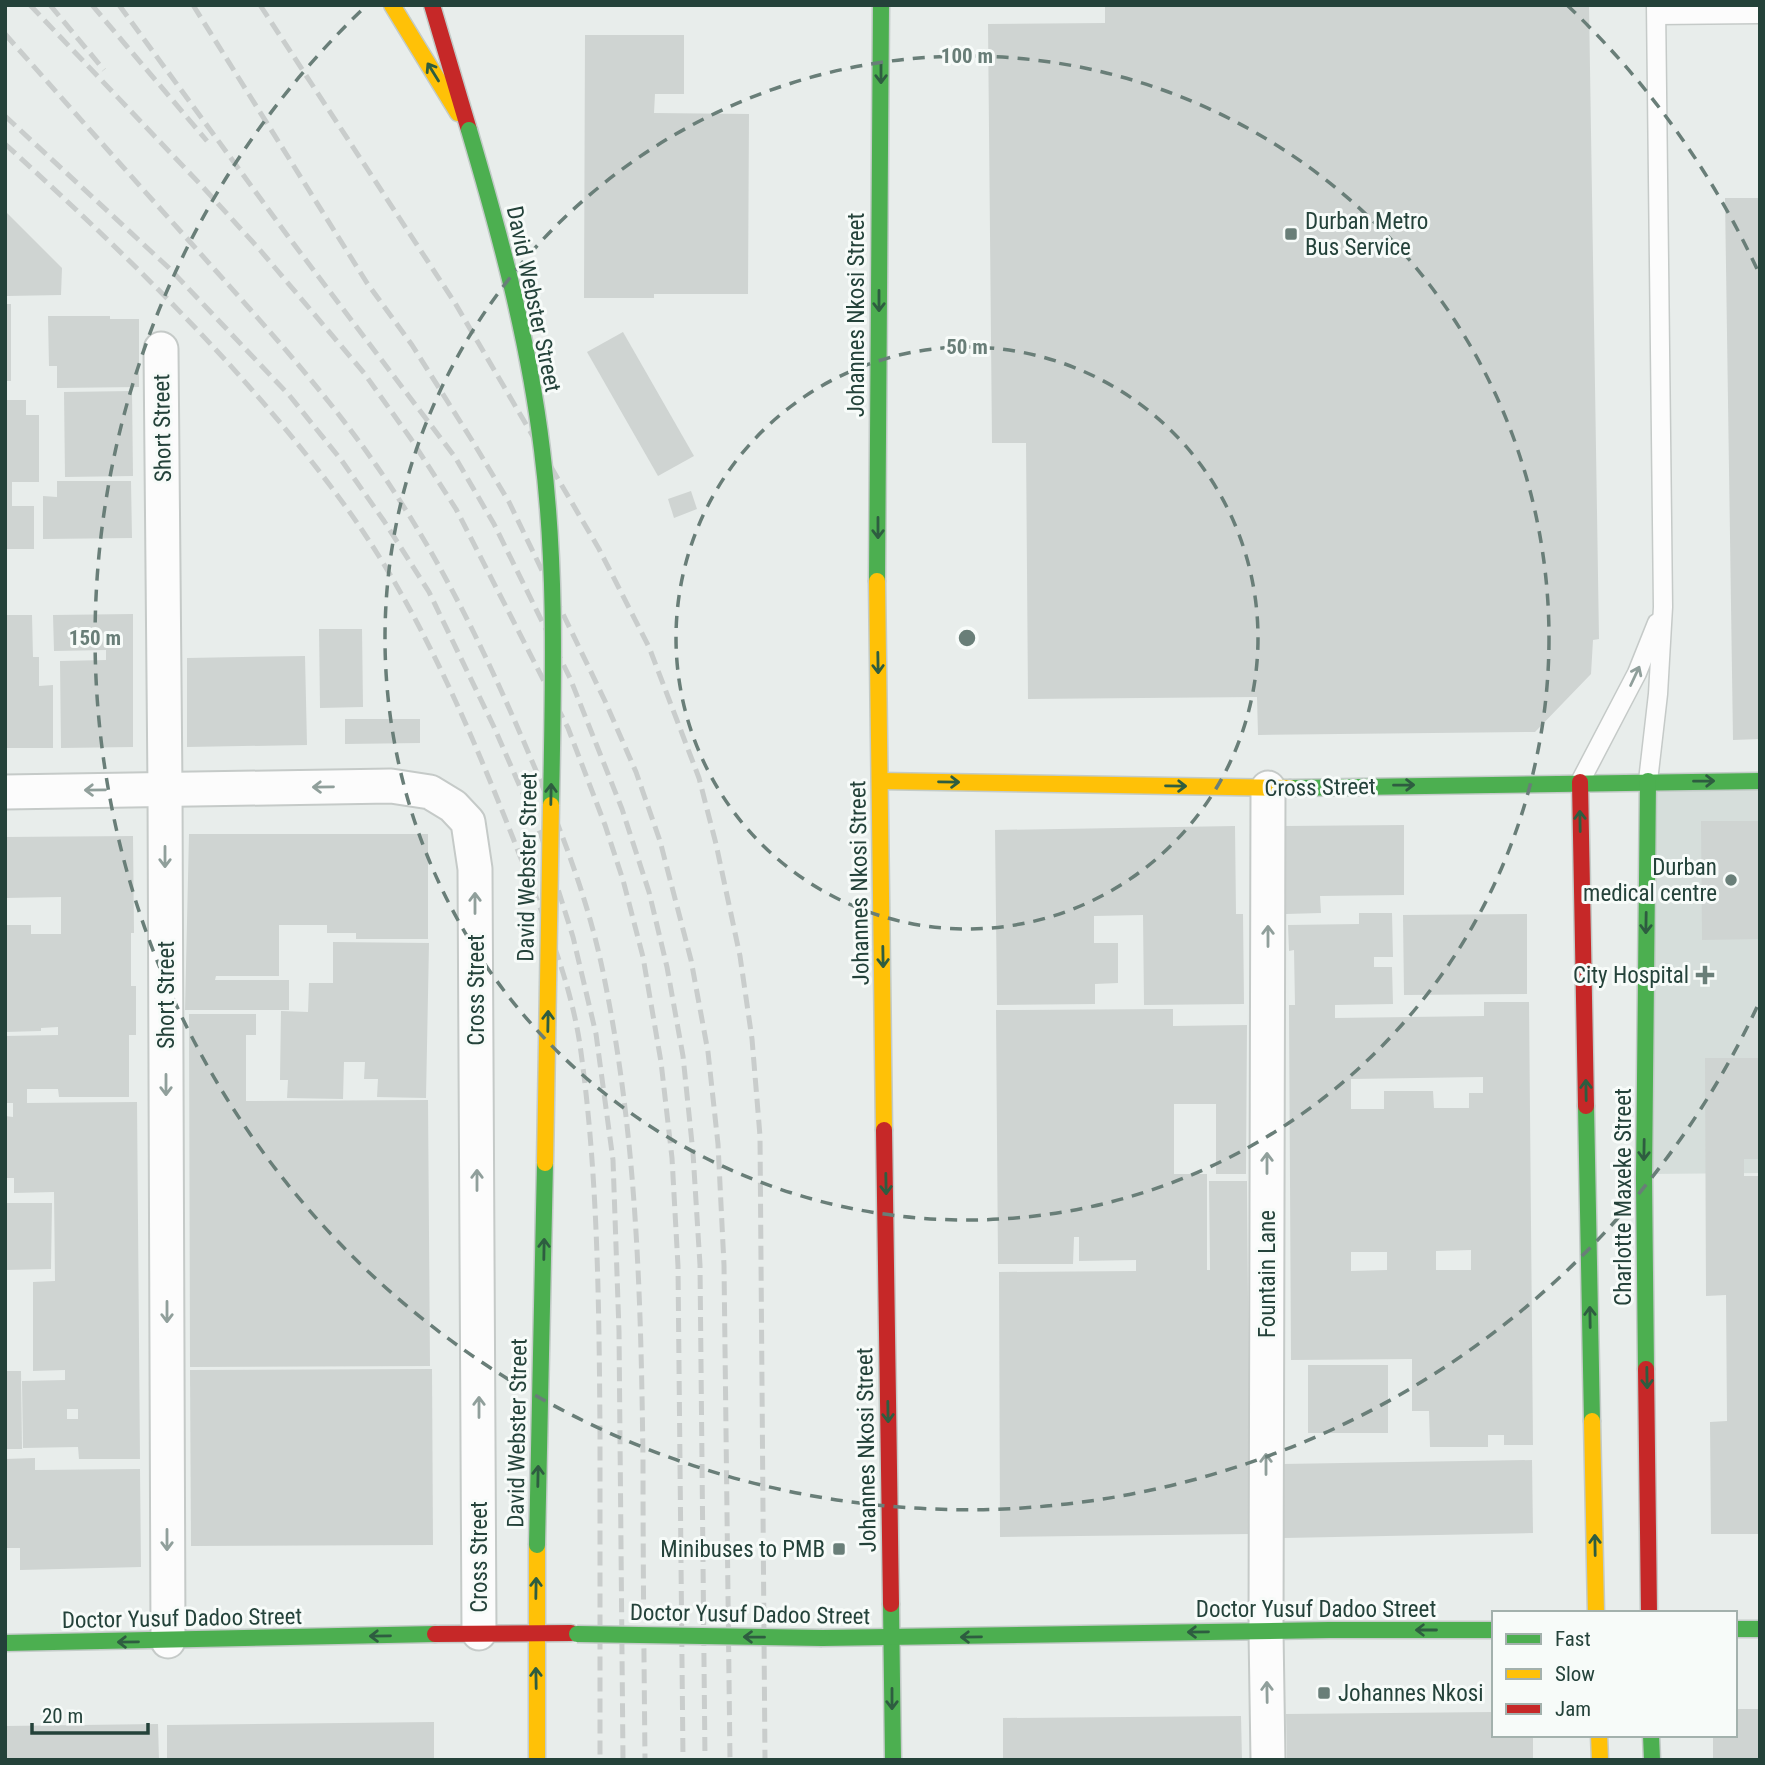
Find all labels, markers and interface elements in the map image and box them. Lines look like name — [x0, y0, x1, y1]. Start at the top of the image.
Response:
text: 100 m — [941, 44, 993, 68]
one-way arrow — [425, 62, 439, 82]
one-way arrow — [874, 62, 888, 85]
street label: David Webster Street — [501, 204, 566, 395]
place label: Durban Metro Bus Service — [1305, 208, 1428, 261]
street label: Johannes Nkosi Street — [843, 213, 870, 417]
marker: Durban Metro Bus Service — [1283, 226, 1299, 242]
one-way arrow — [872, 289, 886, 312]
text: 50 m — [946, 335, 988, 359]
street label: Short Street — [148, 374, 177, 482]
one-way arrow — [871, 517, 885, 540]
text: 150 m — [69, 626, 121, 650]
centre of rings — [955, 626, 979, 650]
one-way arrow — [872, 651, 885, 674]
one-way arrow — [1630, 665, 1643, 686]
street label: David Webster Street — [512, 772, 543, 962]
street label: Cross Street — [1264, 773, 1376, 802]
one-way arrow — [1692, 774, 1715, 788]
one-way arrow — [937, 775, 960, 789]
one-way arrow — [1164, 779, 1187, 793]
one-way arrow — [1392, 779, 1415, 792]
one-way arrow — [312, 780, 335, 794]
street label: Johannes Nkosi Street — [844, 780, 875, 986]
one-way arrow — [544, 783, 558, 806]
one-way arrow — [84, 784, 107, 797]
one-way arrow — [1574, 810, 1587, 833]
one-way arrow — [159, 846, 172, 869]
place label: Durban medical centre — [1583, 854, 1717, 907]
marker: Durban medical centre — [1723, 872, 1739, 888]
one-way arrow — [468, 892, 482, 915]
one-way arrow — [1640, 911, 1653, 934]
one-way arrow — [1261, 924, 1275, 947]
street label: Cross Street — [463, 934, 490, 1046]
street label: Short Street — [153, 941, 180, 1049]
one-way arrow — [876, 945, 890, 968]
place label: City Hospital — [1573, 962, 1689, 989]
marker: City Hospital — [1695, 965, 1715, 985]
one-way arrow — [542, 1010, 555, 1033]
one-way arrow — [159, 1073, 173, 1096]
one-way arrow — [1579, 1078, 1593, 1101]
street label: Charlotte Maxeke Street — [1610, 1088, 1637, 1306]
one-way arrow — [1638, 1139, 1651, 1162]
one-way arrow — [1260, 1152, 1274, 1175]
one-way arrow — [470, 1169, 484, 1192]
one-way arrow — [879, 1173, 893, 1196]
street label: Fountain Lane — [1254, 1210, 1281, 1338]
one-way arrow — [537, 1238, 550, 1261]
one-way arrow — [160, 1301, 174, 1324]
one-way arrow — [1584, 1306, 1597, 1329]
street label: David Webster Street — [502, 1338, 533, 1528]
street label: Johannes Nkosi Street — [851, 1347, 882, 1553]
one-way arrow — [1640, 1366, 1654, 1389]
one-way arrow — [472, 1396, 486, 1419]
one-way arrow — [882, 1400, 895, 1423]
one-way arrow — [1259, 1453, 1273, 1476]
one-way arrow — [532, 1465, 545, 1488]
street label: Cross Street — [466, 1501, 493, 1613]
one-way arrow — [160, 1528, 174, 1551]
one-way arrow — [1588, 1533, 1602, 1556]
place label: Minibuses to PMB — [660, 1536, 825, 1563]
marker: Minibuses to PMB — [831, 1541, 847, 1557]
one-way arrow — [529, 1577, 543, 1600]
street label: Doctor Yusuf Dadoo Street — [1196, 1596, 1436, 1623]
street label: Doctor Yusuf Dadoo Street — [630, 1599, 870, 1630]
street label: Doctor Yusuf Dadoo Street — [62, 1603, 302, 1634]
legend — [1492, 1611, 1737, 1737]
one-way arrow — [1414, 1623, 1437, 1637]
one-way arrow — [1187, 1625, 1210, 1639]
text: Fast — [1555, 1627, 1591, 1651]
one-way arrow — [369, 1629, 392, 1643]
one-way arrow — [743, 1630, 766, 1644]
one-way arrow — [959, 1630, 982, 1643]
one-way arrow — [117, 1635, 140, 1649]
text: Slow — [1555, 1662, 1595, 1686]
one-way arrow — [529, 1667, 543, 1690]
one-way arrow — [1260, 1680, 1274, 1703]
place label: Johannes Nkosi — [1338, 1680, 1484, 1707]
marker: Johannes Nkosi — [1316, 1685, 1332, 1701]
one-way arrow — [885, 1687, 899, 1710]
scale bar — [32, 1692, 147, 1736]
text: Jam — [1555, 1697, 1591, 1721]
text: 20 m — [42, 1704, 83, 1728]

